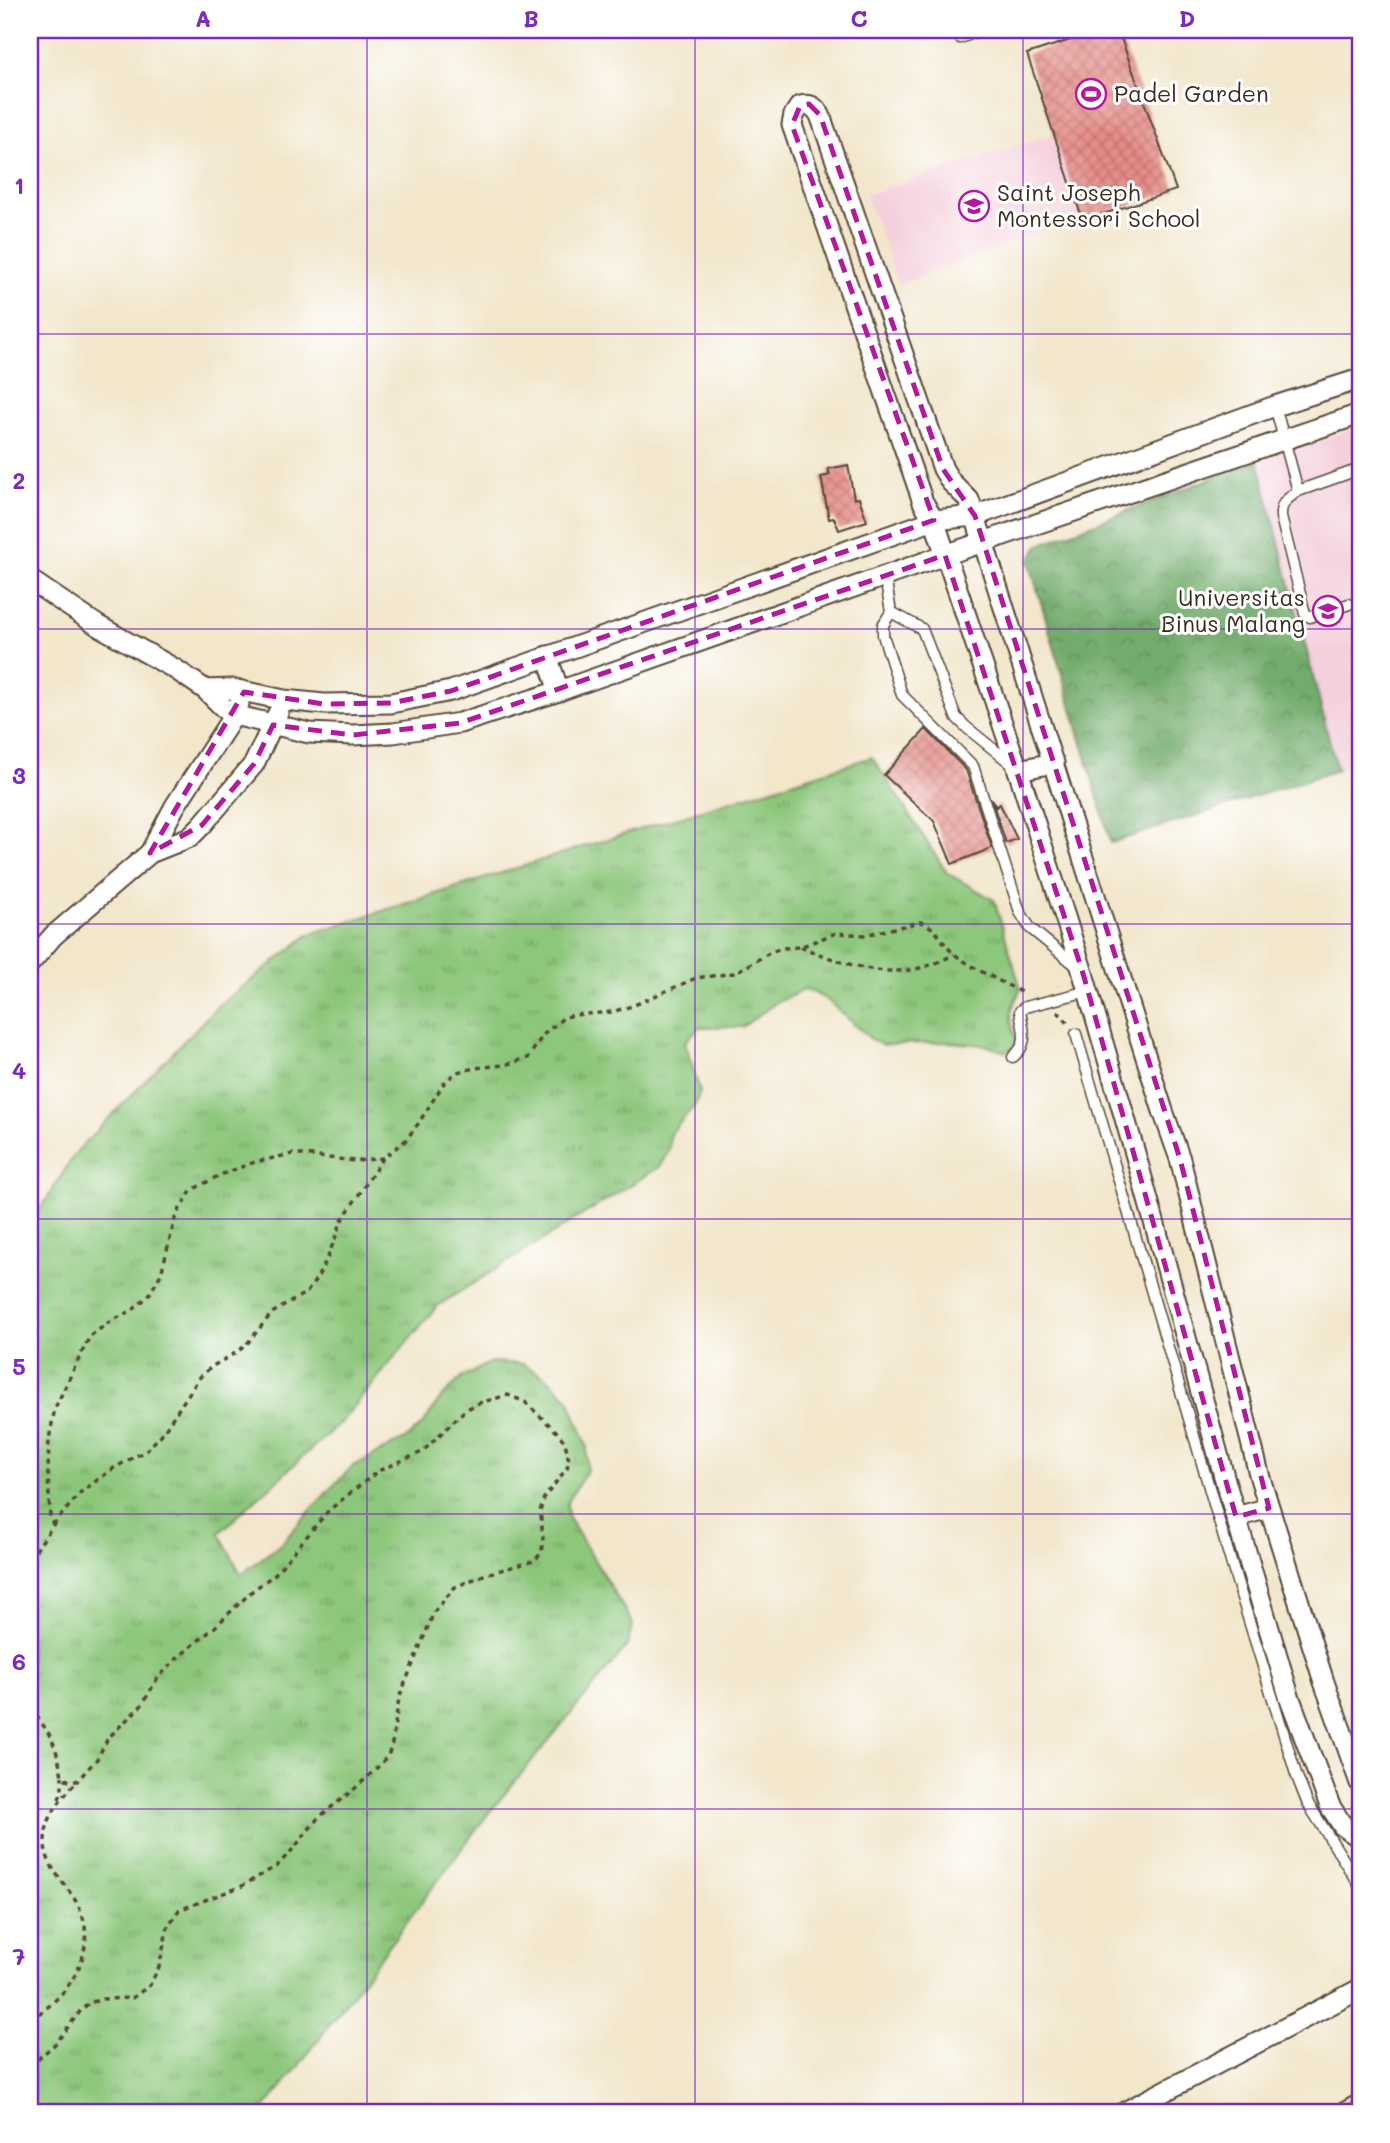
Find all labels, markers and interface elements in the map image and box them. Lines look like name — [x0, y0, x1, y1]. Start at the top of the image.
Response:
text: A — [195, 3, 211, 33]
text: B — [523, 3, 539, 33]
text: C — [850, 3, 868, 33]
text: D — [1179, 3, 1195, 33]
sports icon: Padel Garden — [1074, 77, 1108, 111]
place label: Padel Garden — [1114, 78, 1269, 108]
text: 1 — [14, 170, 24, 200]
place label: Saint Joseph Montessori School — [997, 177, 1201, 233]
school or university icon: Saint Joseph Montessori School — [957, 189, 991, 223]
text: 2 — [13, 465, 25, 495]
place label: Universitas Binus Malang — [1161, 582, 1305, 638]
school or university icon: Universitas Binus Malang — [1311, 594, 1345, 628]
text: 3 — [12, 760, 26, 790]
text: 4 — [12, 1055, 26, 1085]
text: 5 — [12, 1351, 26, 1381]
text: 6 — [12, 1646, 26, 1676]
text: 7 — [13, 1941, 26, 1971]

